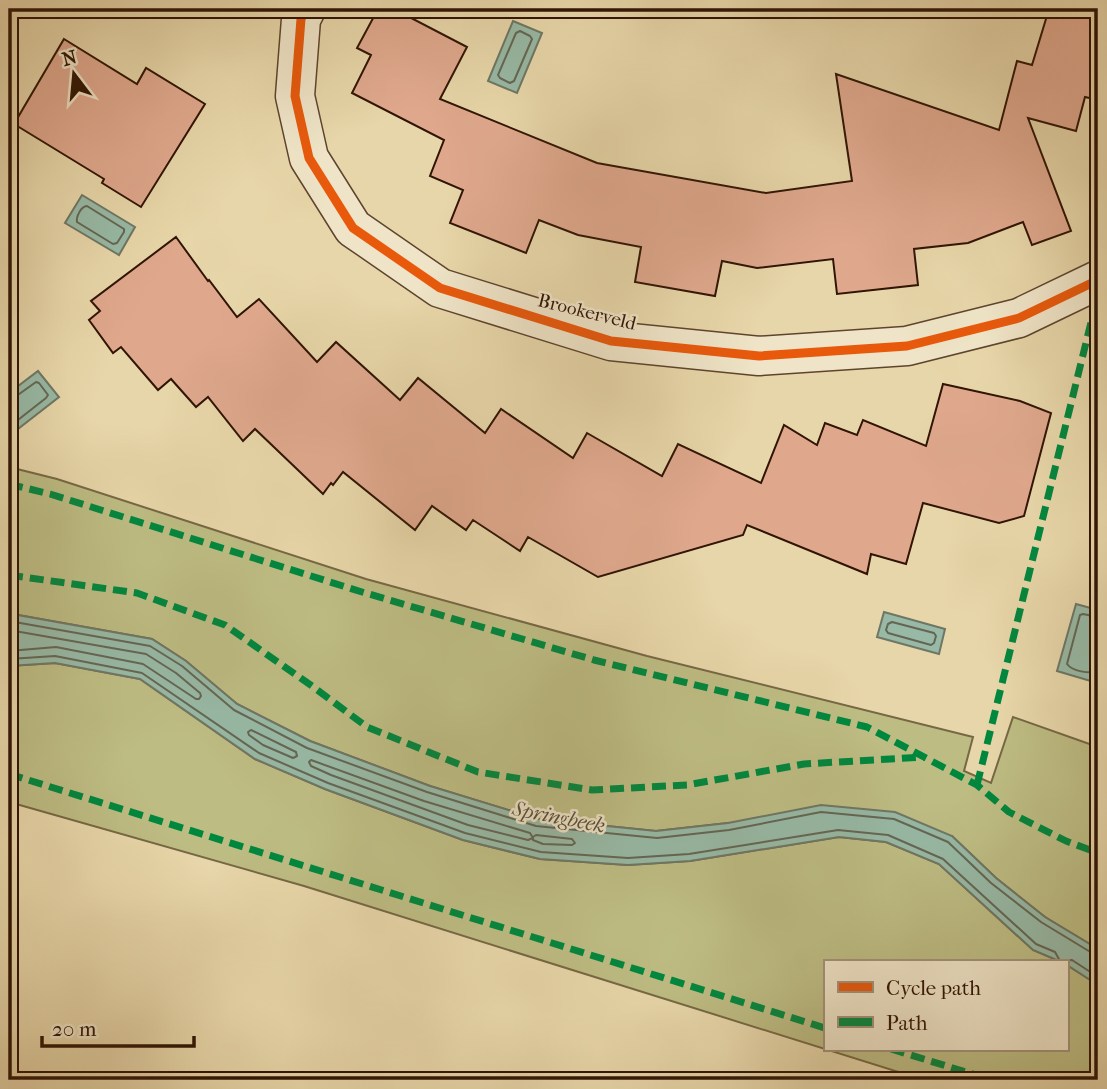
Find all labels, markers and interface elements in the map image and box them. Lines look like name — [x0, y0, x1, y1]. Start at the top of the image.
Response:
north arrow — [38, 38, 108, 108]
text: N — [60, 46, 80, 71]
street label: Brookerveld — [536, 289, 639, 335]
water label: Springbeek — [510, 796, 608, 838]
legend — [824, 960, 1068, 1050]
text: Cycle path — [886, 976, 981, 1000]
scale bar — [42, 1005, 194, 1049]
text: Path — [886, 1011, 928, 1035]
text: 20 m — [52, 1017, 97, 1041]

